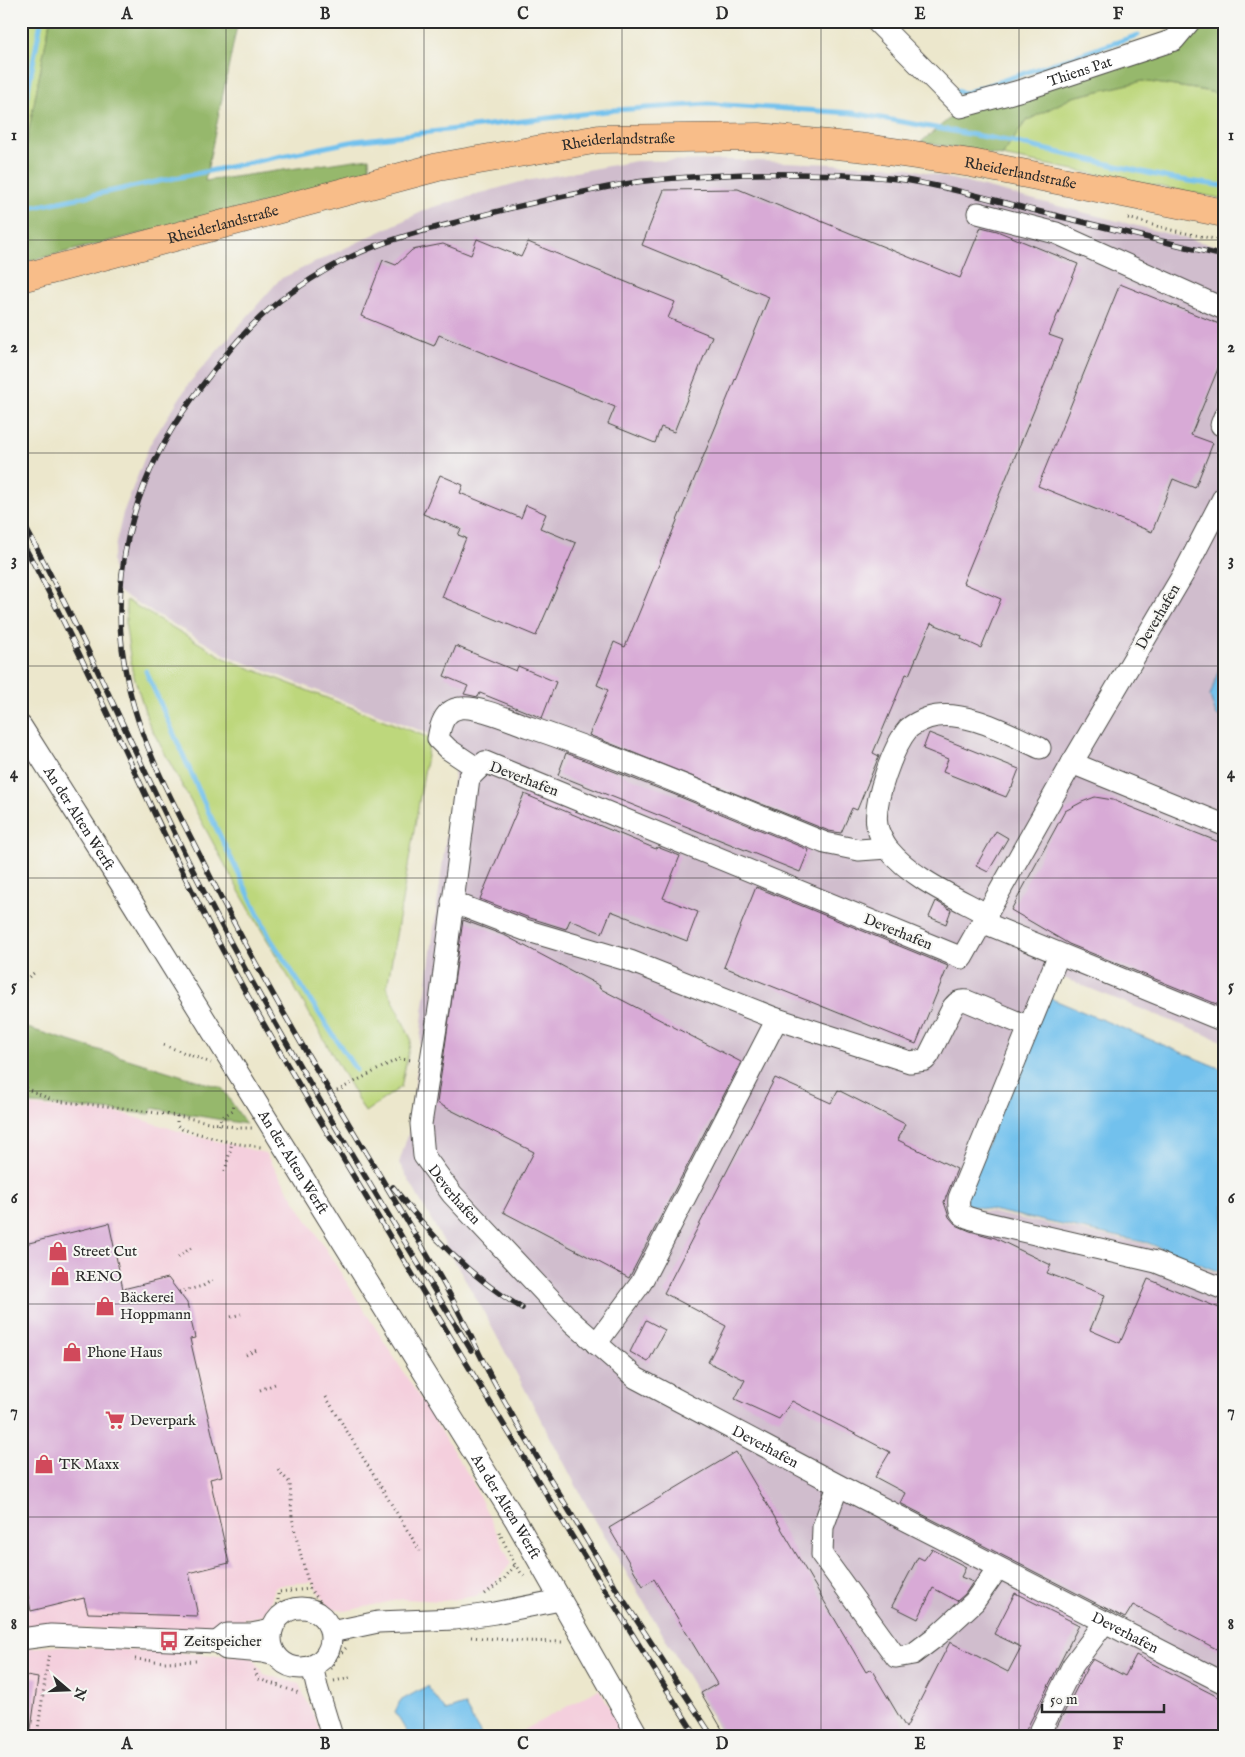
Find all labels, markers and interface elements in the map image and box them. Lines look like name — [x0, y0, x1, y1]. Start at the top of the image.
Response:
text: A — [121, 5, 134, 25]
text: B — [320, 5, 331, 25]
text: C — [517, 5, 529, 25]
text: D — [716, 5, 729, 25]
text: E — [914, 5, 926, 25]
text: F — [1113, 5, 1124, 25]
street label: Thiens Pat — [1045, 52, 1114, 91]
text: 1 — [11, 126, 17, 146]
text: 1 — [1228, 126, 1234, 146]
street label: Rheiderlandstraße — [560, 129, 675, 155]
street label: Rheiderlandstraße — [963, 153, 1078, 193]
street label: Rheiderlandstraße — [165, 200, 281, 248]
text: 2 — [10, 338, 18, 358]
text: 2 — [1227, 338, 1235, 358]
text: 3 — [11, 551, 17, 571]
text: 3 — [1228, 551, 1234, 571]
street label: Deverhafen — [1132, 581, 1184, 653]
street label: Deverhafen — [487, 757, 561, 801]
street label: An der Alten Werft — [39, 762, 119, 874]
text: 4 — [10, 764, 19, 784]
text: 4 — [1227, 764, 1236, 784]
street label: Deverhafen — [861, 910, 935, 954]
text: 5 — [11, 977, 17, 997]
text: 5 — [1228, 977, 1234, 997]
street label: An der Alten Werft — [253, 1105, 333, 1218]
street label: Deverhafen — [424, 1161, 485, 1228]
text: 6 — [11, 1189, 19, 1209]
text: 6 — [1228, 1189, 1236, 1209]
shop icon: Street Cut — [47, 1240, 69, 1262]
place label: Street Cut — [73, 1242, 137, 1261]
shop icon: RENO — [49, 1265, 71, 1287]
place label: RENO — [75, 1267, 122, 1286]
place label: Bäckerei Hoppmann — [120, 1288, 191, 1324]
shop icon: Bäckerei Hoppmann — [94, 1295, 116, 1317]
shop icon: Phone Haus — [61, 1341, 83, 1363]
place label: Phone Haus — [87, 1343, 162, 1362]
text: 7 — [10, 1402, 18, 1422]
text: 7 — [1227, 1402, 1235, 1422]
supermarket icon: Deverpark — [104, 1409, 126, 1431]
place label: Deverpark — [130, 1411, 197, 1430]
street label: Deverhafen — [729, 1421, 802, 1472]
street label: An der Alten Werft — [467, 1450, 545, 1562]
shop icon: TK Maxx — [33, 1453, 55, 1475]
place label: TK Maxx — [59, 1455, 120, 1474]
street label: Deverhafen — [1088, 1607, 1162, 1657]
text: 8 — [11, 1615, 17, 1635]
text: 8 — [1228, 1615, 1234, 1635]
bus stop icon: Zeitspeicher — [158, 1630, 180, 1652]
place label: Zeitspeicher — [184, 1632, 262, 1651]
north arrow — [42, 1664, 92, 1714]
scale bar — [1042, 1682, 1165, 1714]
text: N — [69, 1684, 90, 1703]
text: 50 m — [1050, 1690, 1078, 1709]
text: A — [121, 1735, 134, 1755]
text: B — [320, 1735, 331, 1755]
text: C — [517, 1735, 529, 1755]
text: D — [716, 1735, 729, 1755]
text: E — [914, 1735, 926, 1755]
text: F — [1113, 1735, 1124, 1755]

